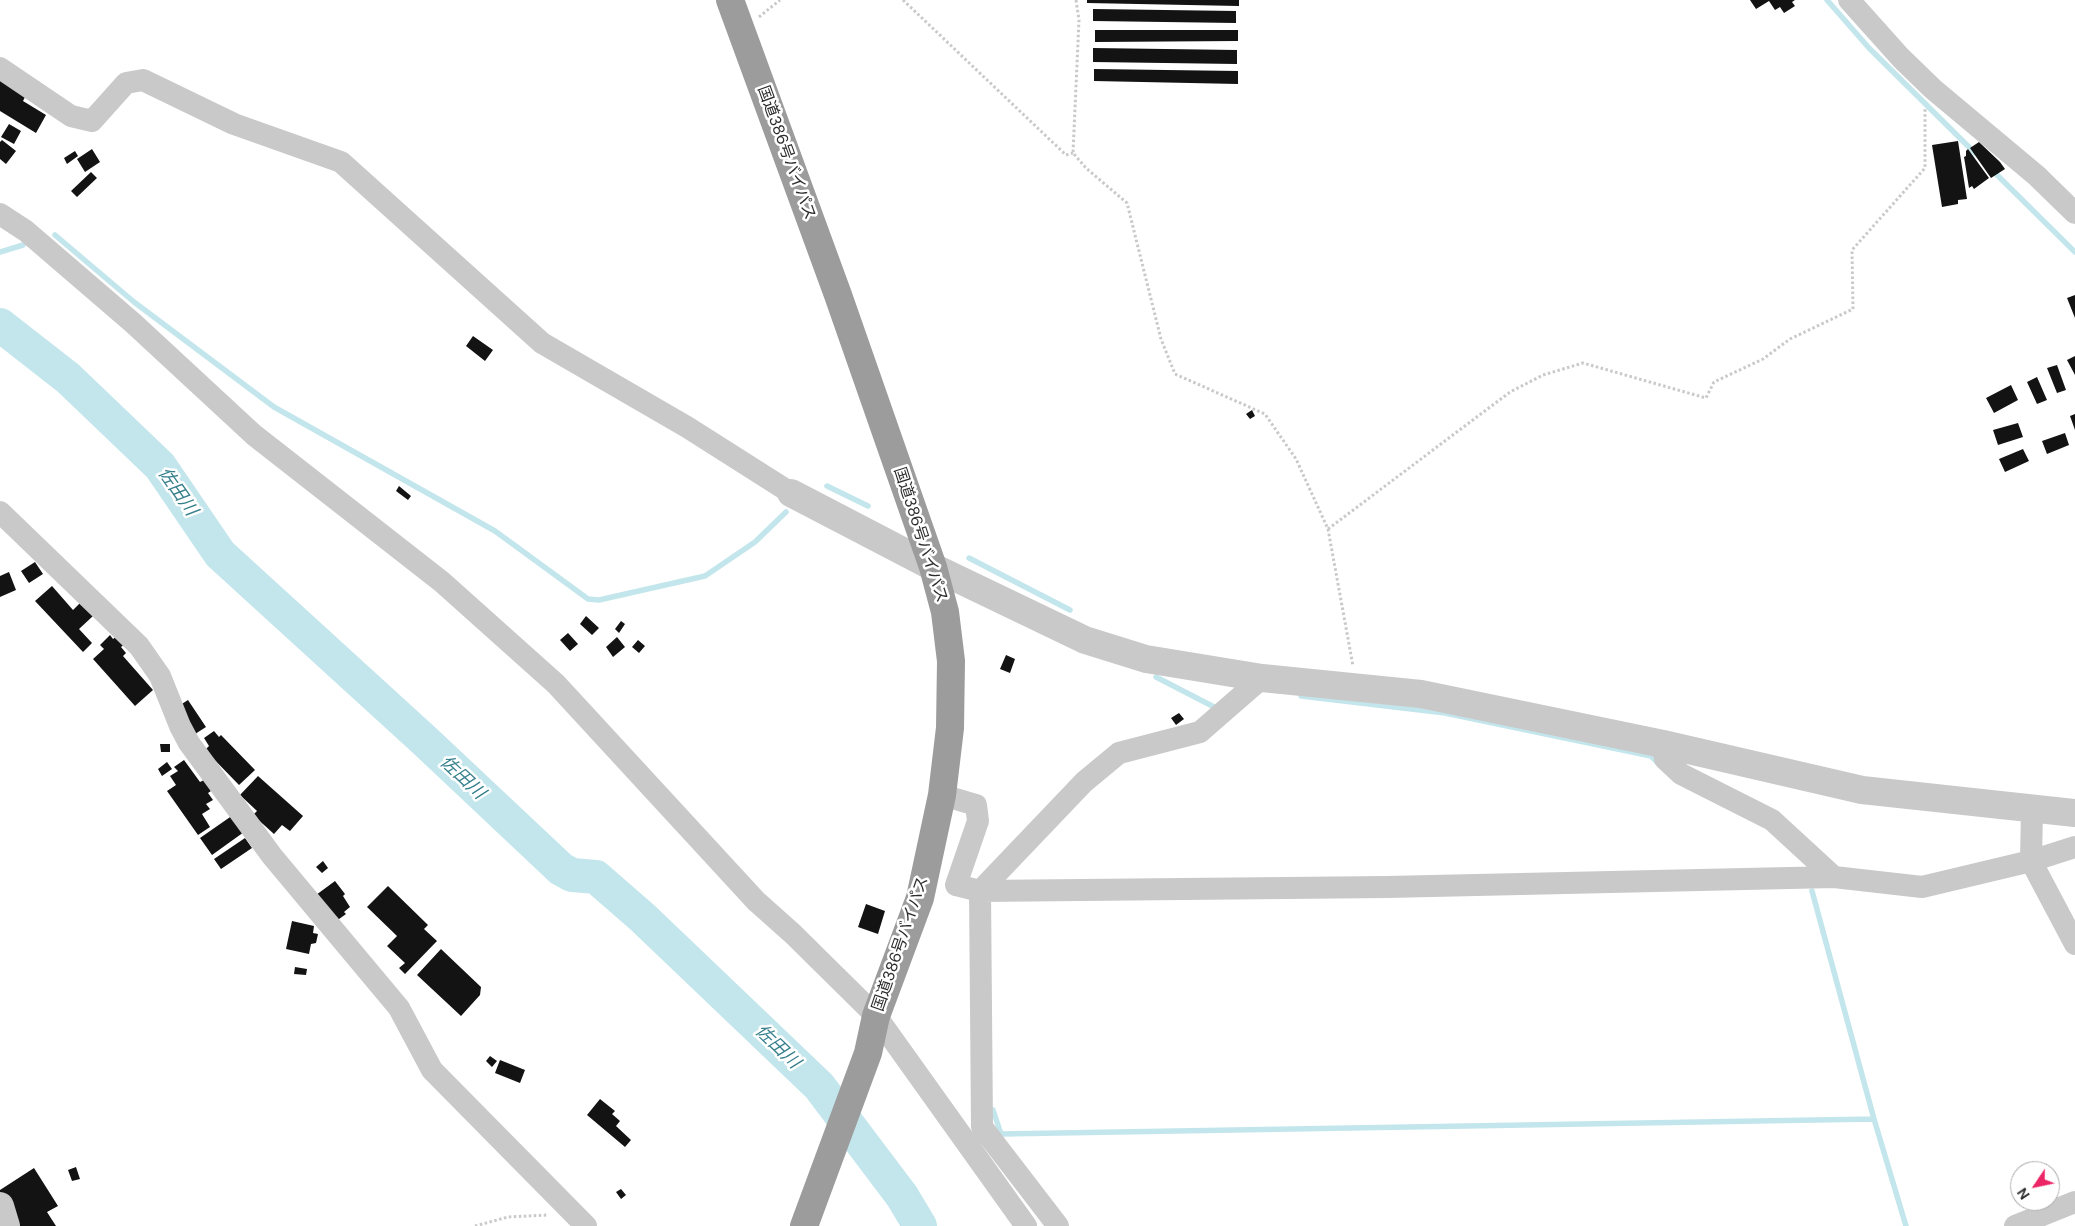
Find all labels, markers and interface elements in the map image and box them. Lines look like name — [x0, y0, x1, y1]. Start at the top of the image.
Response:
street label: 国道386号バイパス — [753, 83, 819, 223]
water label: 佐田川 — [153, 464, 201, 520]
street label: 国道386号バイパス — [889, 465, 951, 605]
water label: 佐田川 — [435, 752, 489, 804]
street label: 国道386号バイパス — [869, 874, 933, 1014]
water label: 佐田川 — [750, 1020, 804, 1074]
north arrow — [2010, 1161, 2060, 1211]
text: N — [2013, 1185, 2034, 1203]

